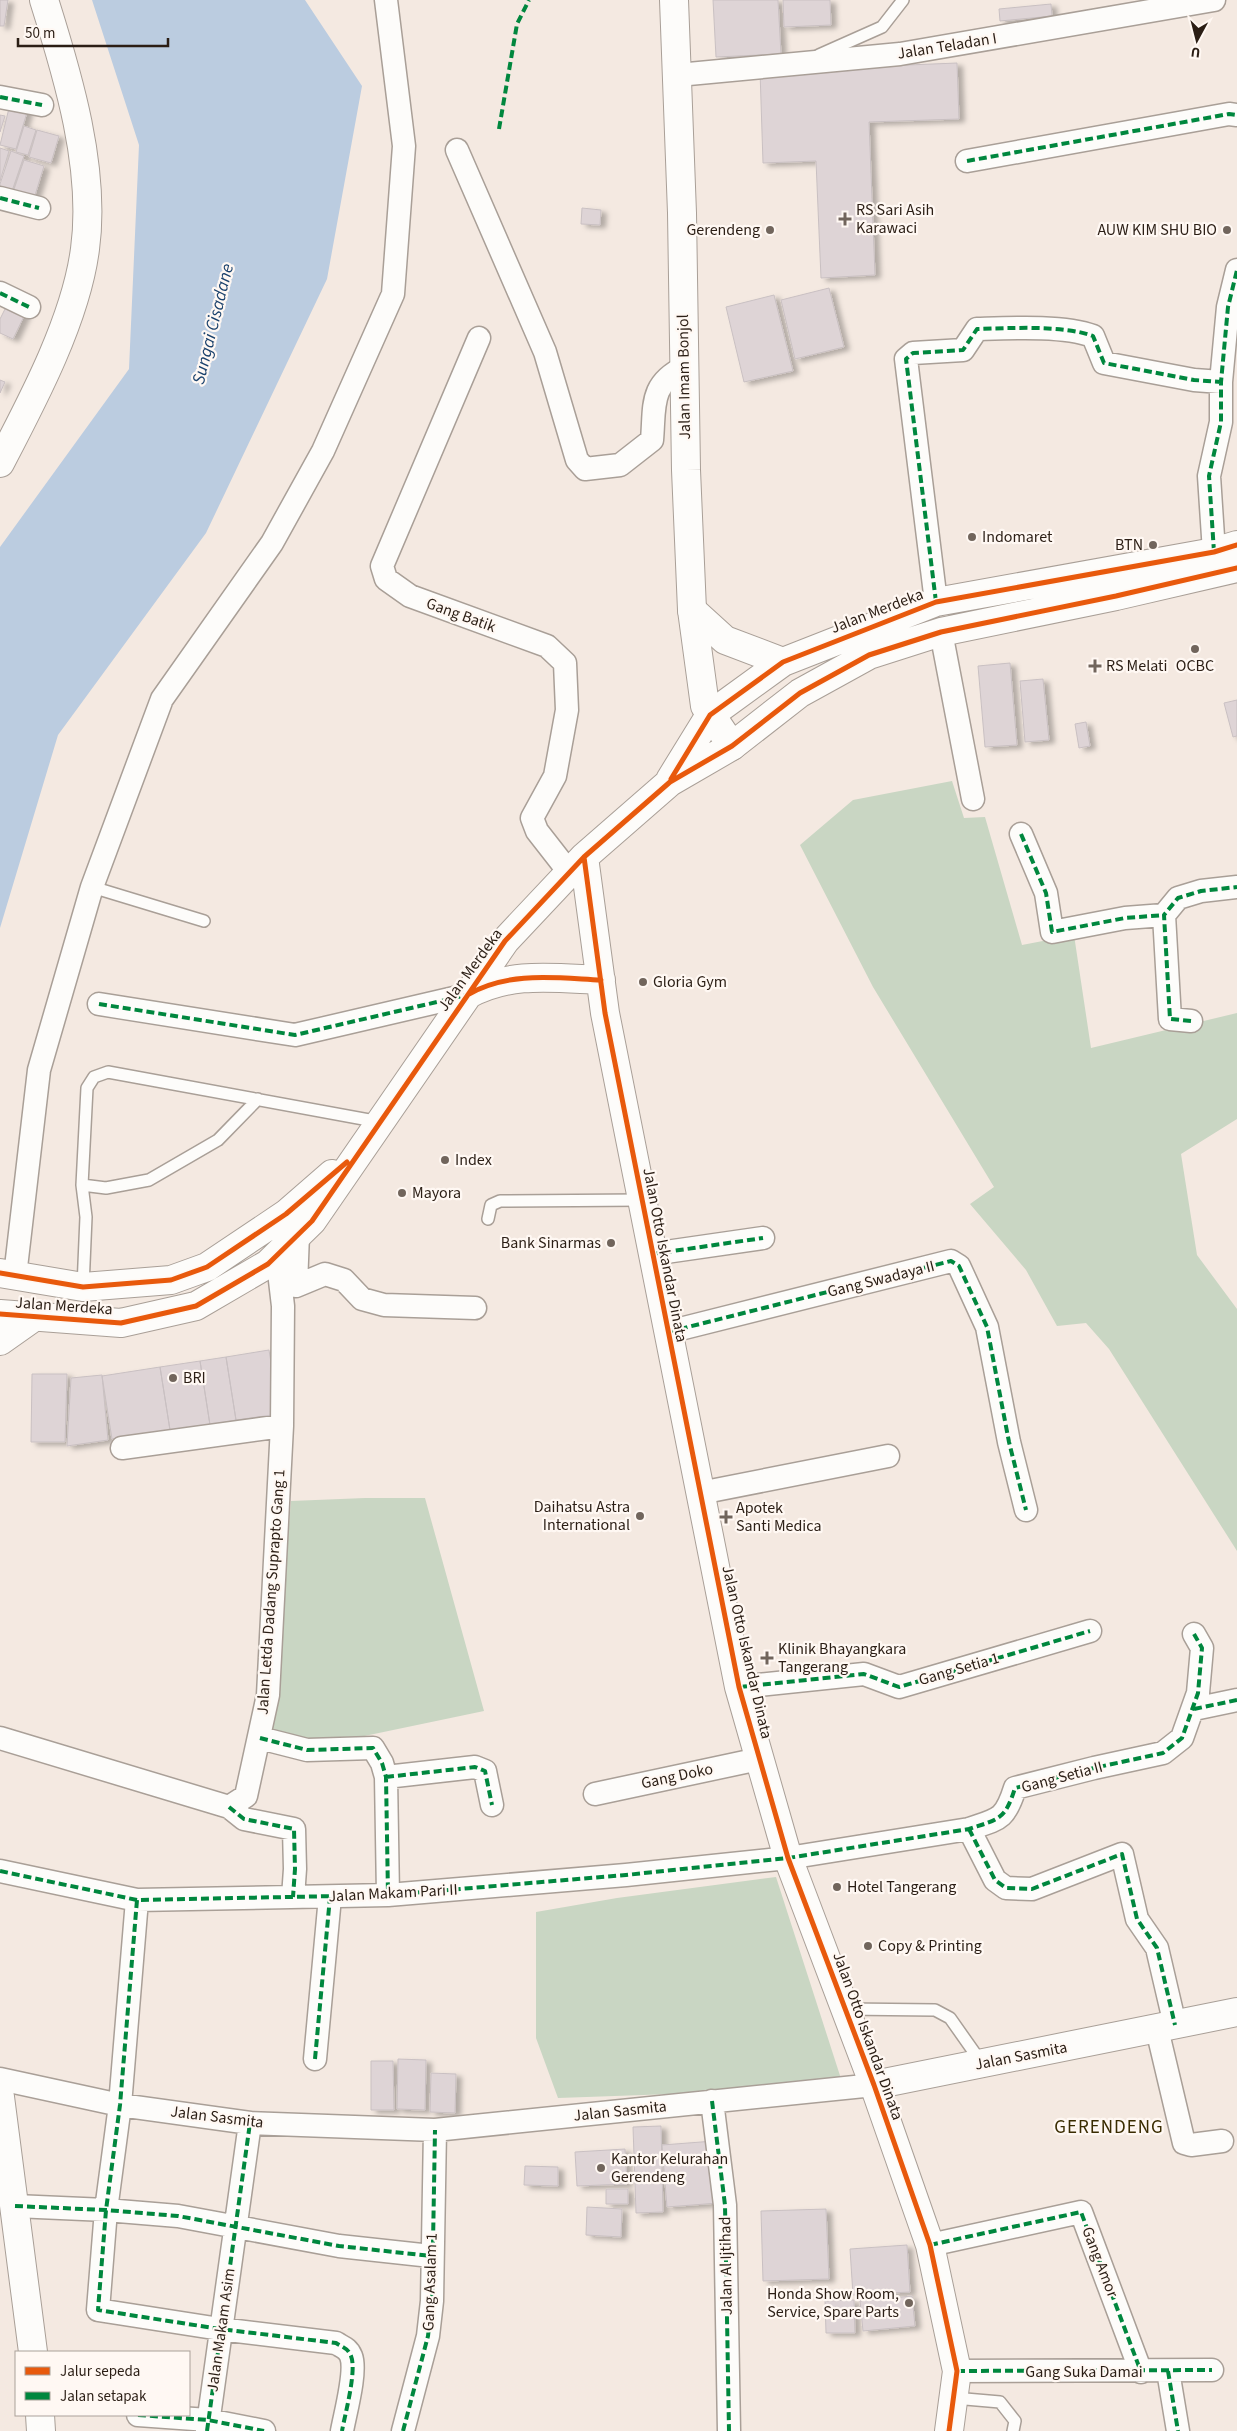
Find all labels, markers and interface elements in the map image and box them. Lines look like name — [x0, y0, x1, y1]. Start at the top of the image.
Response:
scale bar — [18, 15, 168, 47]
north arrow — [1172, 15, 1222, 65]
text: 50 m — [25, 23, 55, 44]
street label: Jalan Teladan I — [896, 27, 998, 65]
text: U — [1190, 41, 1201, 62]
place label: RS Sari Asih Karawaci — [856, 199, 934, 239]
marker: RS Sari Asih Karawaci — [838, 212, 852, 226]
place label: Gerendeng — [686, 219, 760, 241]
place label: AUW KIM SHU BIO — [1097, 219, 1217, 241]
marker: Gerendeng — [764, 224, 776, 236]
marker: AUW KIM SHU BIO — [1221, 224, 1233, 236]
water label: Sungai Cisadane — [186, 261, 240, 387]
street label: Jalan Imam Bonjol — [672, 314, 696, 440]
place label: Indomaret — [982, 526, 1053, 548]
marker: Indomaret — [966, 531, 978, 543]
place label: BTN — [1115, 534, 1143, 556]
marker: BTN — [1147, 539, 1159, 551]
street label: Jalan Merdeka — [828, 583, 926, 639]
street label: Gang Batik — [423, 592, 499, 638]
marker: OCBC — [1189, 643, 1201, 655]
place label: RS Melati — [1106, 655, 1167, 677]
place label: OCBC — [1176, 655, 1214, 677]
marker: RS Melati — [1088, 659, 1102, 673]
street label: Jalan Merdeka — [432, 924, 508, 1016]
place label: Gloria Gym — [653, 971, 727, 993]
marker: Gloria Gym — [637, 976, 649, 988]
place label: Index — [455, 1149, 492, 1171]
marker: Index — [439, 1154, 451, 1166]
street label: Jalan Otto Iskandar Dinata — [637, 1166, 693, 1344]
place label: Mayora — [412, 1182, 461, 1204]
marker: Mayora — [396, 1187, 408, 1199]
place label: Bank Sinarmas — [501, 1232, 601, 1254]
marker: Bank Sinarmas — [605, 1237, 617, 1249]
street label: Gang Swadaya II — [825, 1255, 937, 1303]
street label: Jalan Merdeka — [15, 1292, 113, 1320]
place label: BRI — [183, 1367, 206, 1389]
marker: BRI — [167, 1372, 179, 1384]
street label: Jalan Letda Dadang Suprapto Gang 1 — [251, 1468, 291, 1716]
place label: Daihatsu Astra International — [534, 1496, 630, 1536]
place label: Apotek Santi Medica — [736, 1497, 822, 1537]
marker: Daihatsu Astra International — [634, 1510, 646, 1522]
marker: Apotek Santi Medica — [720, 1511, 732, 1523]
street label: Jalan Otto Iskandar Dinata — [716, 1563, 778, 1741]
place label: Klinik Bhayangkara Tangerang — [778, 1638, 906, 1678]
street label: Gang Setia 1 — [916, 1647, 1002, 1691]
marker: Klinik Bhayangkara Tangerang — [760, 1651, 774, 1665]
street label: Gang Setia II — [1019, 1756, 1105, 1798]
street label: Gang Doko — [639, 1758, 715, 1794]
place label: Hotel Tangerang — [847, 1876, 956, 1898]
street label: Jalan Makam Pari II — [328, 1879, 458, 1907]
marker: Hotel Tangerang — [831, 1881, 843, 1893]
place label: Copy & Printing — [878, 1935, 982, 1957]
marker: Copy & Printing — [862, 1940, 874, 1952]
street label: Jalan Otto Iskandar Dinata — [827, 1949, 909, 2123]
street label: Jalan Sasmita — [973, 2036, 1069, 2076]
street label: Jalan Sasmita — [572, 2095, 668, 2127]
street label: Jalan Sasmita — [169, 2100, 265, 2134]
district label: GERENDENG — [1054, 2114, 1164, 2141]
place label: Kantor Kelurahan Gerendeng — [611, 2148, 728, 2188]
marker: Kantor Kelurahan Gerendeng — [595, 2162, 607, 2174]
street label: Jalan Al Ijtihad — [714, 2216, 738, 2316]
street label: Gang Amor — [1076, 2223, 1124, 2301]
street label: Gang Asalam 1 — [417, 2232, 443, 2332]
street label: Jalan Makam Asim — [201, 2267, 241, 2393]
place label: Honda Show Room, Service, Spare Parts — [767, 2283, 899, 2323]
marker: Honda Show Room, Service, Spare Parts — [903, 2297, 915, 2309]
legend — [15, 2351, 190, 2416]
text: Jalur sepeda — [60, 2361, 140, 2382]
street label: Gang Suka Damai — [1025, 2361, 1143, 2383]
text: Jalan setapak — [60, 2386, 147, 2407]

